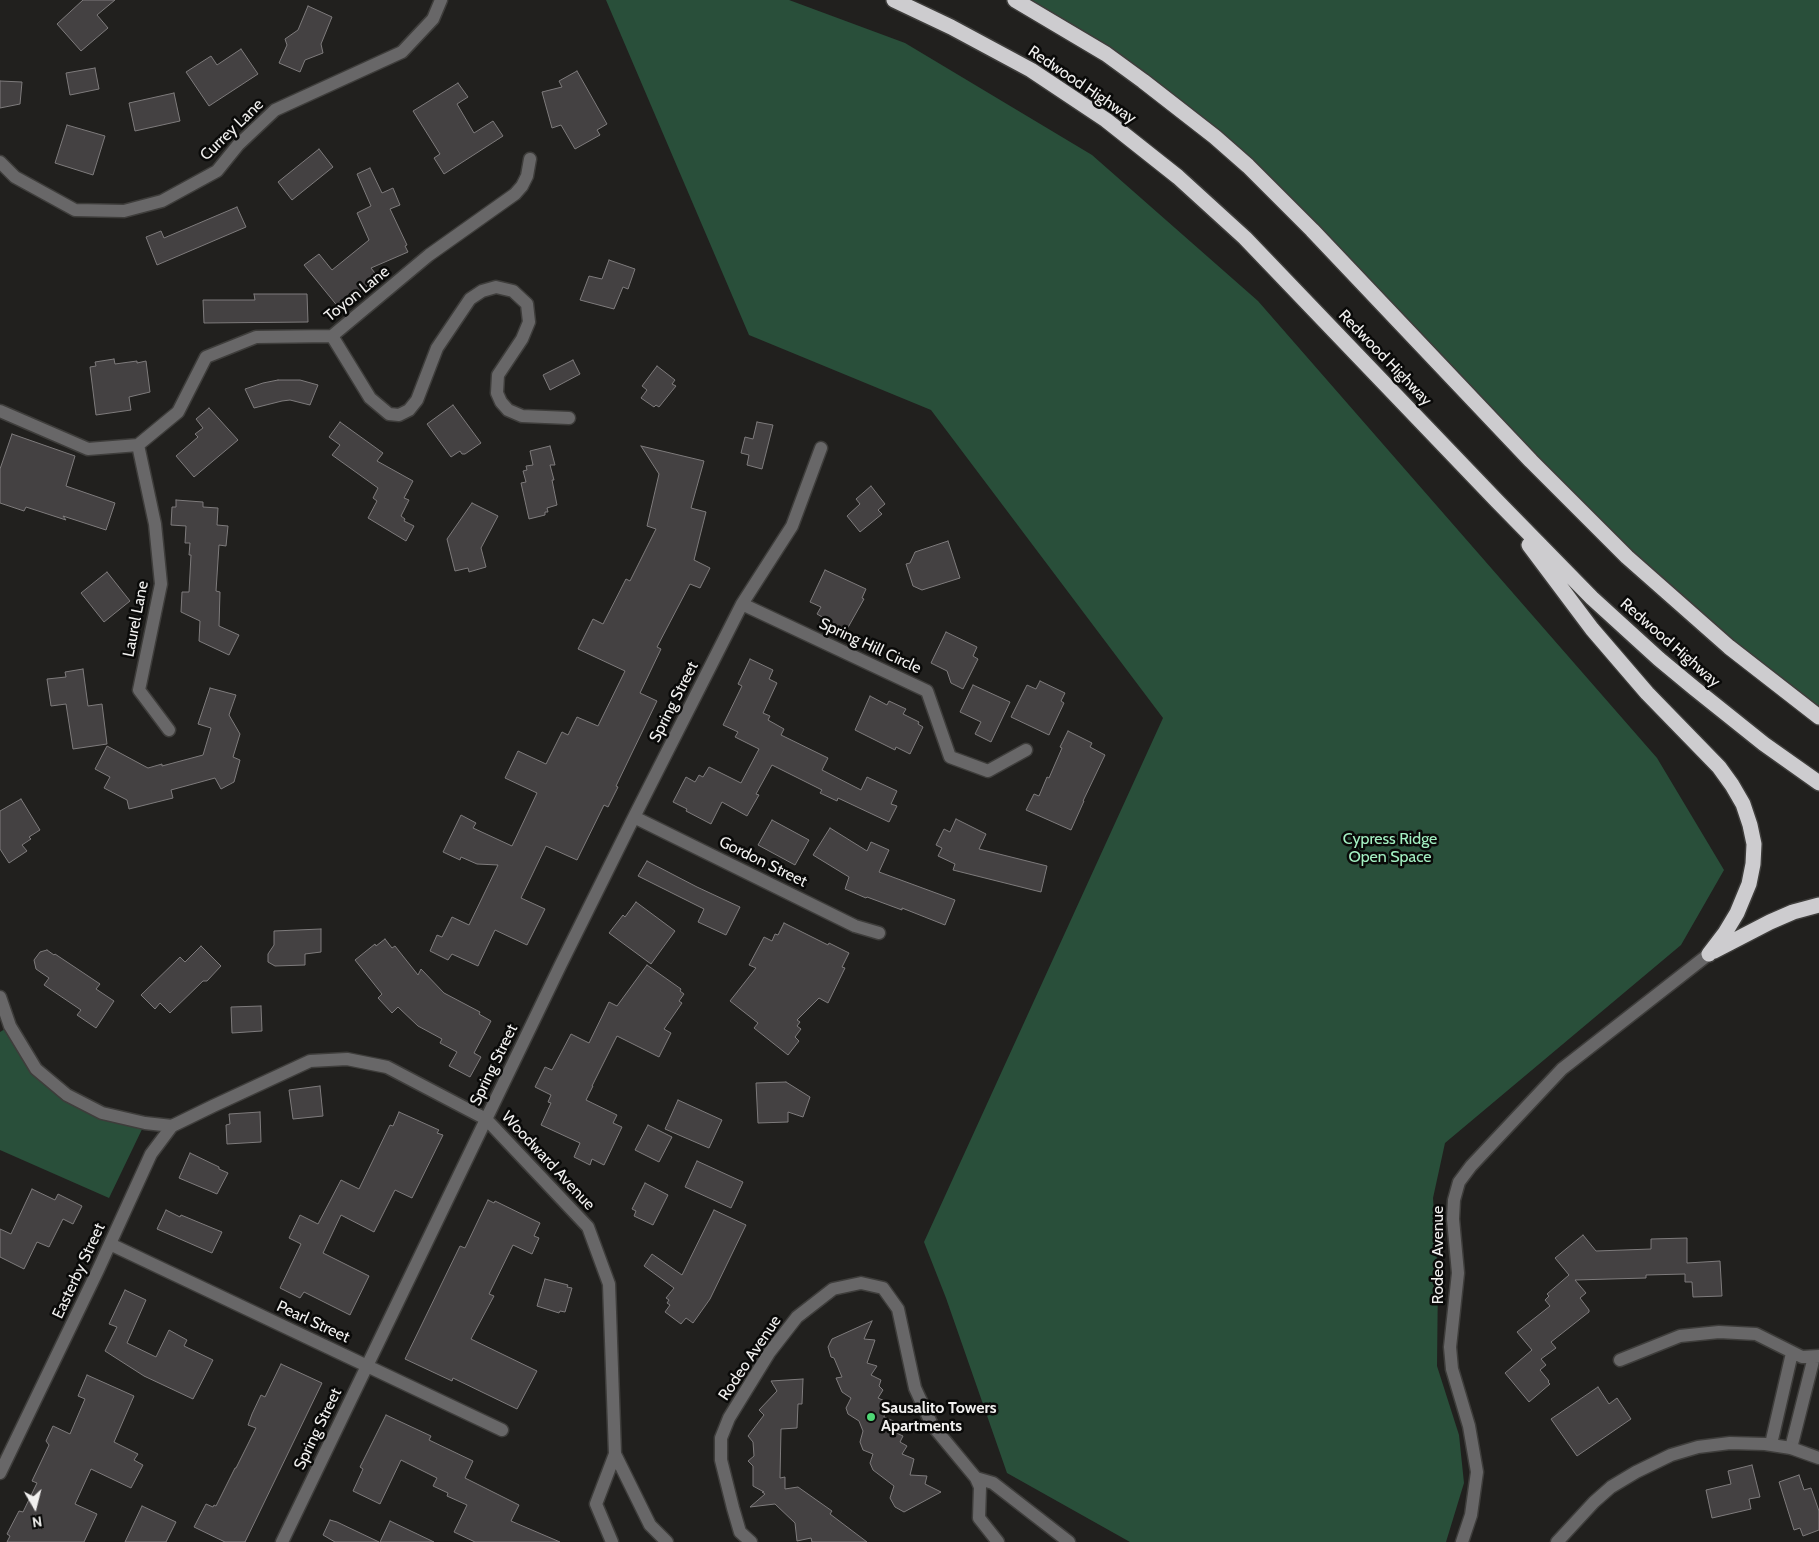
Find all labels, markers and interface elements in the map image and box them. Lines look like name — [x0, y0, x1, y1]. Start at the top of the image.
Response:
street label: Redwood Highway — [1024, 42, 1140, 128]
street label: Currey Lane — [196, 95, 268, 165]
street label: Toyon Lane — [321, 262, 393, 326]
street label: Redwood Highway — [1334, 306, 1436, 410]
street label: Laurel Lane — [119, 579, 153, 659]
street label: Redwood Highway — [1616, 594, 1724, 692]
street label: Spring Hill Circle — [816, 614, 924, 678]
street label: Spring Street — [645, 658, 703, 746]
park label: Cypress Ridge Open Space — [1343, 829, 1437, 867]
street label: Gordon Street — [716, 832, 810, 892]
street label: Spring Street — [466, 1021, 522, 1109]
street label: Woodward Avenue — [497, 1108, 599, 1214]
street label: Rodeo Avenue — [1428, 1206, 1448, 1304]
street label: Easterby Street — [48, 1220, 110, 1322]
street label: Pearl Street — [273, 1297, 353, 1347]
street label: Rodeo Avenue — [715, 1312, 785, 1404]
street label: Spring Street — [290, 1385, 346, 1473]
place label: Sausalito Towers Apartments — [881, 1398, 997, 1436]
marker: Sausalito Towers Apartments — [865, 1411, 877, 1423]
north arrow — [10, 1482, 60, 1532]
text: N — [31, 1512, 43, 1531]

